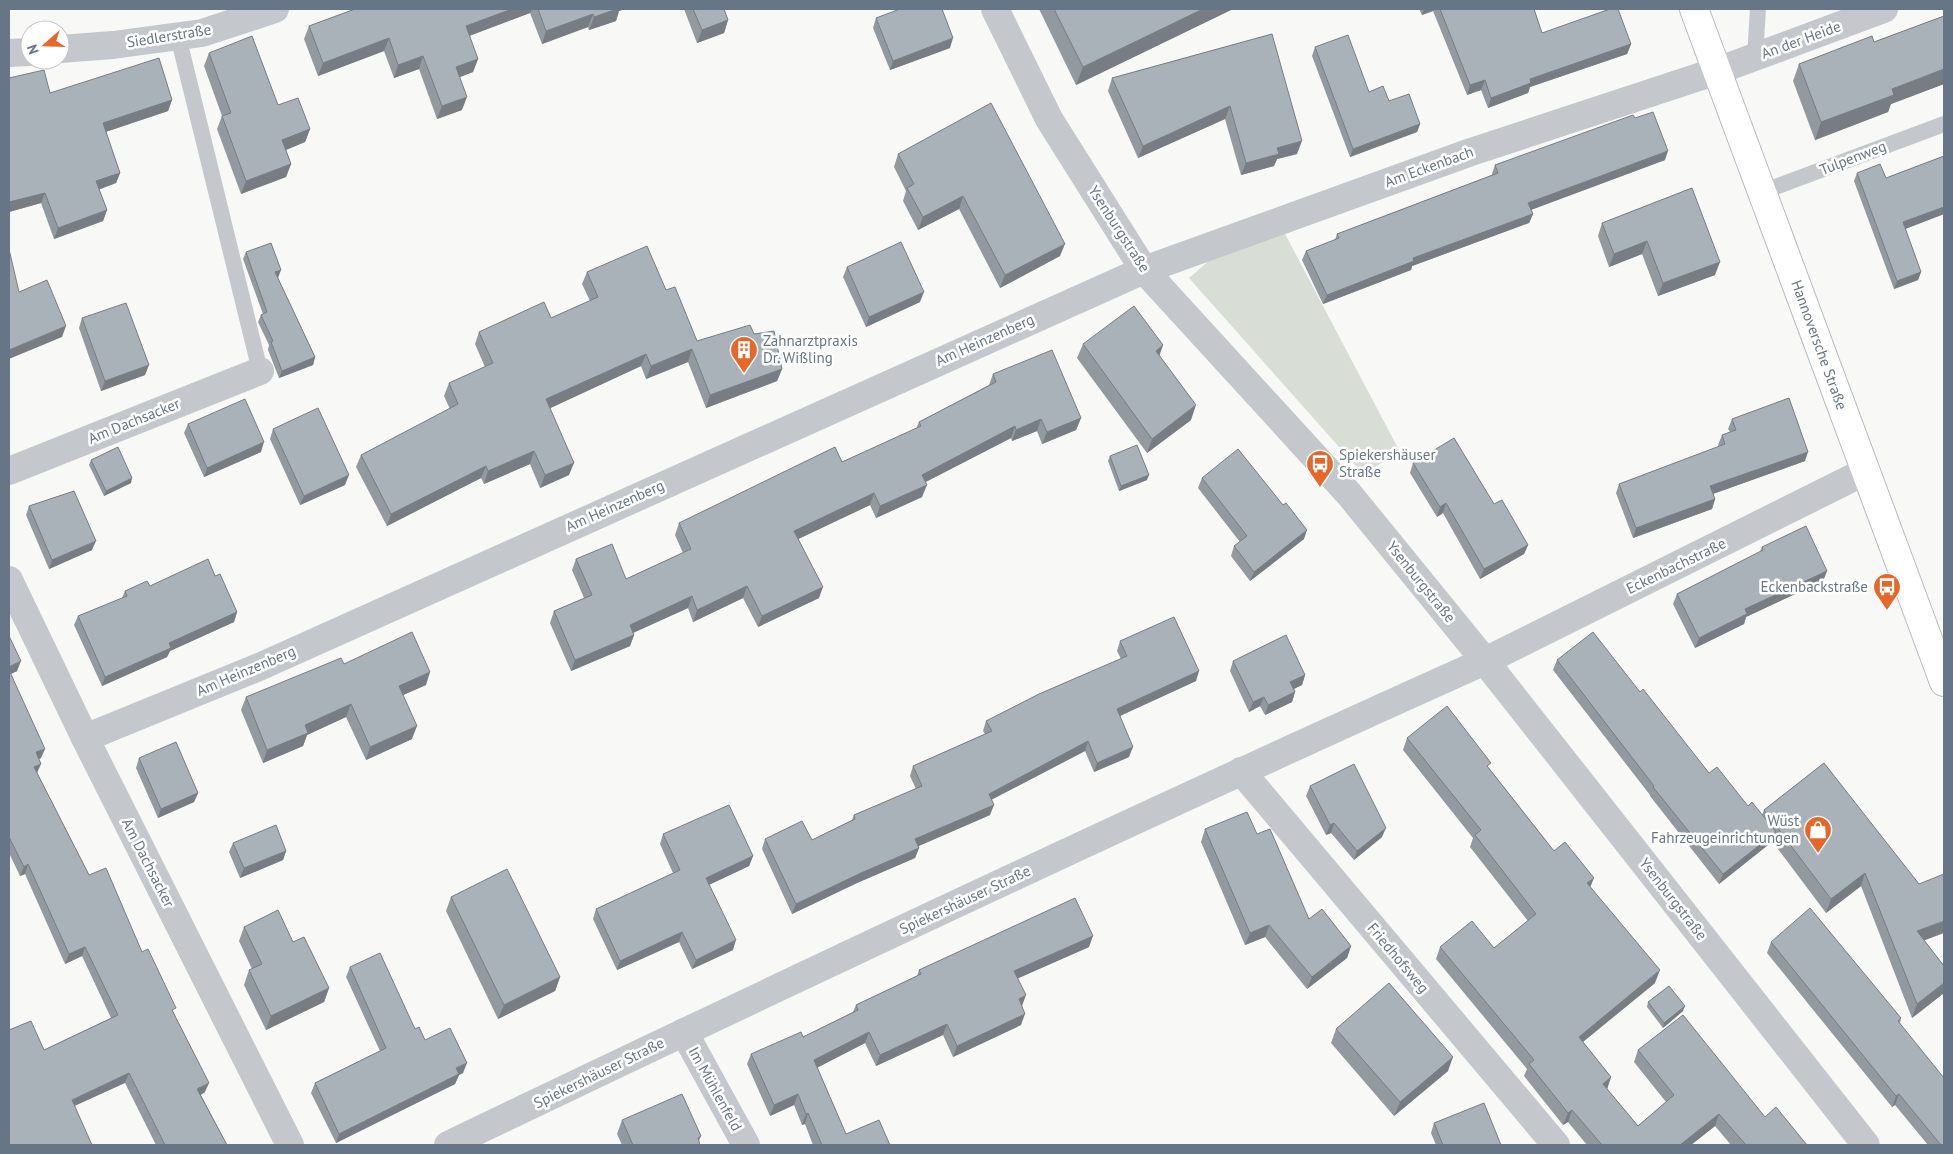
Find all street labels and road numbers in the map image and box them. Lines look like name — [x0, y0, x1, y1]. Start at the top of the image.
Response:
street label: An der Heide — [1758, 16, 1843, 63]
street label: Siedlerstraße — [125, 19, 212, 52]
street label: Tulpenweg — [1817, 136, 1889, 179]
street label: Am Eckenbach — [1382, 142, 1476, 191]
street label: Ysenburgstraße — [1084, 182, 1154, 276]
street label: Hannoversche Straße — [1787, 277, 1852, 412]
street label: Am Heinzenberg — [932, 309, 1037, 370]
street label: Am Dachsacker — [85, 393, 183, 448]
street label: Am Heinzenberg — [562, 475, 667, 536]
street label: Eckenbachstraße — [1623, 533, 1729, 598]
street label: Ysenburgstraße — [1383, 537, 1460, 626]
street label: Am Heinzenberg — [193, 641, 298, 700]
street label: Am Dachsacker — [118, 815, 179, 910]
street label: Ysenburgstraße — [1635, 854, 1711, 944]
street label: Spiekershäuser Straße — [896, 861, 1033, 938]
street label: Friedhofsweg — [1363, 919, 1433, 997]
street label: Spiekershäuser Straße — [531, 1033, 667, 1112]
street label: Im Mühlenfeld — [684, 1043, 746, 1134]

